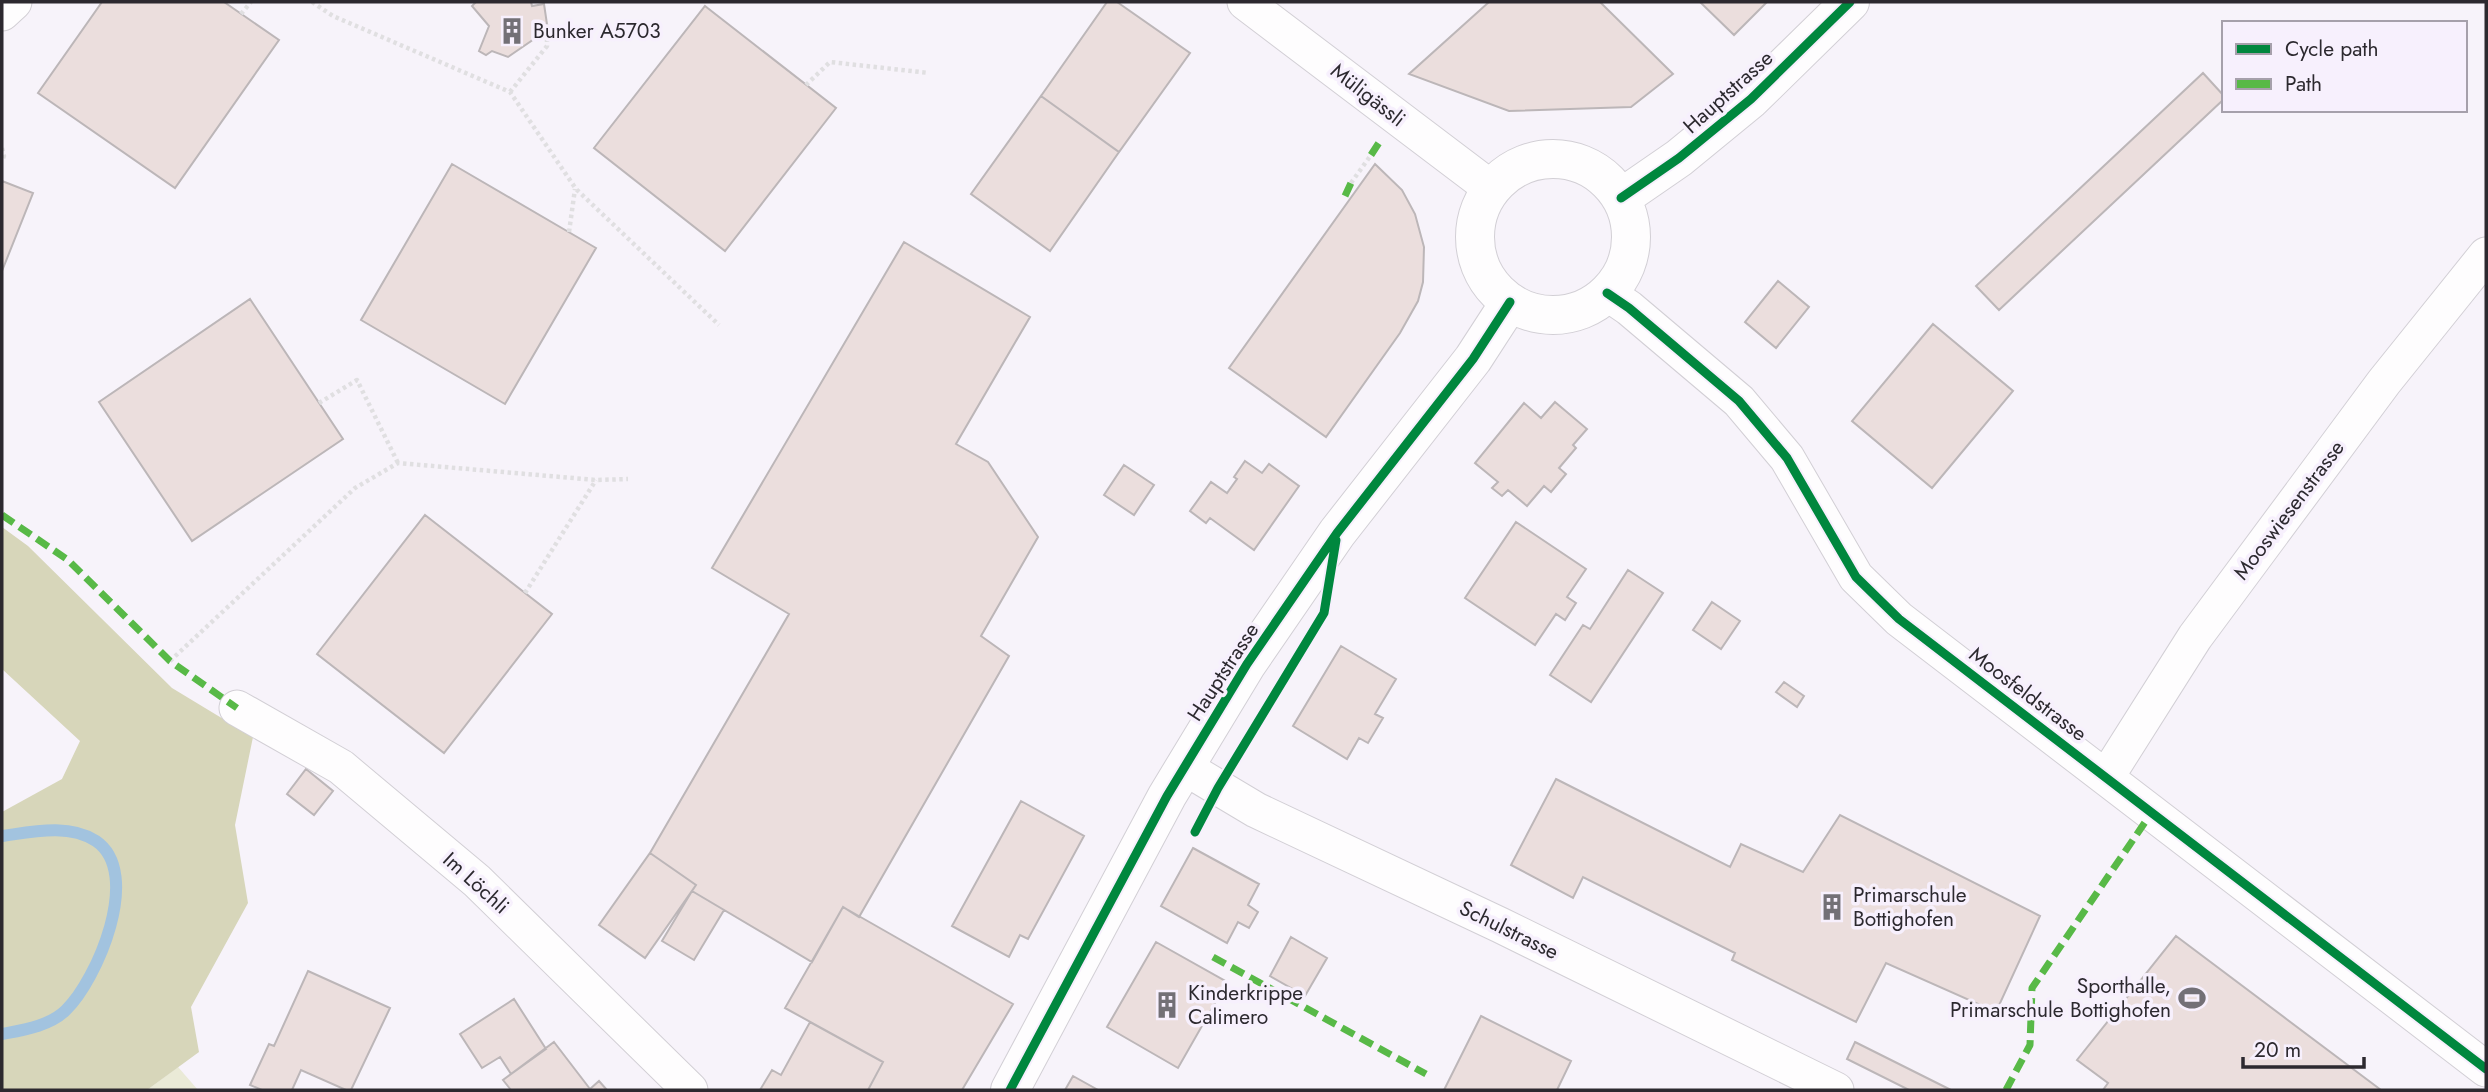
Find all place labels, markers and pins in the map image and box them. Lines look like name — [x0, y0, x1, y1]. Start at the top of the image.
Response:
building icon: Bunker A5703 — [497, 16, 527, 46]
place label: Bunker A5703 — [533, 16, 661, 46]
place label: Primarschule Bottighofen — [1853, 880, 1967, 934]
building icon: Primarschule Bottighofen — [1817, 892, 1847, 922]
place label: Sporthalle, Primarschule Bottighofen — [1950, 971, 2171, 1025]
place label: Kinderkrippe Calimero — [1188, 978, 1303, 1032]
sports icon: Sporthalle, Primarschule Bottighofen — [2177, 983, 2207, 1013]
building icon: Kinderkrippe Calimero — [1152, 990, 1182, 1020]

